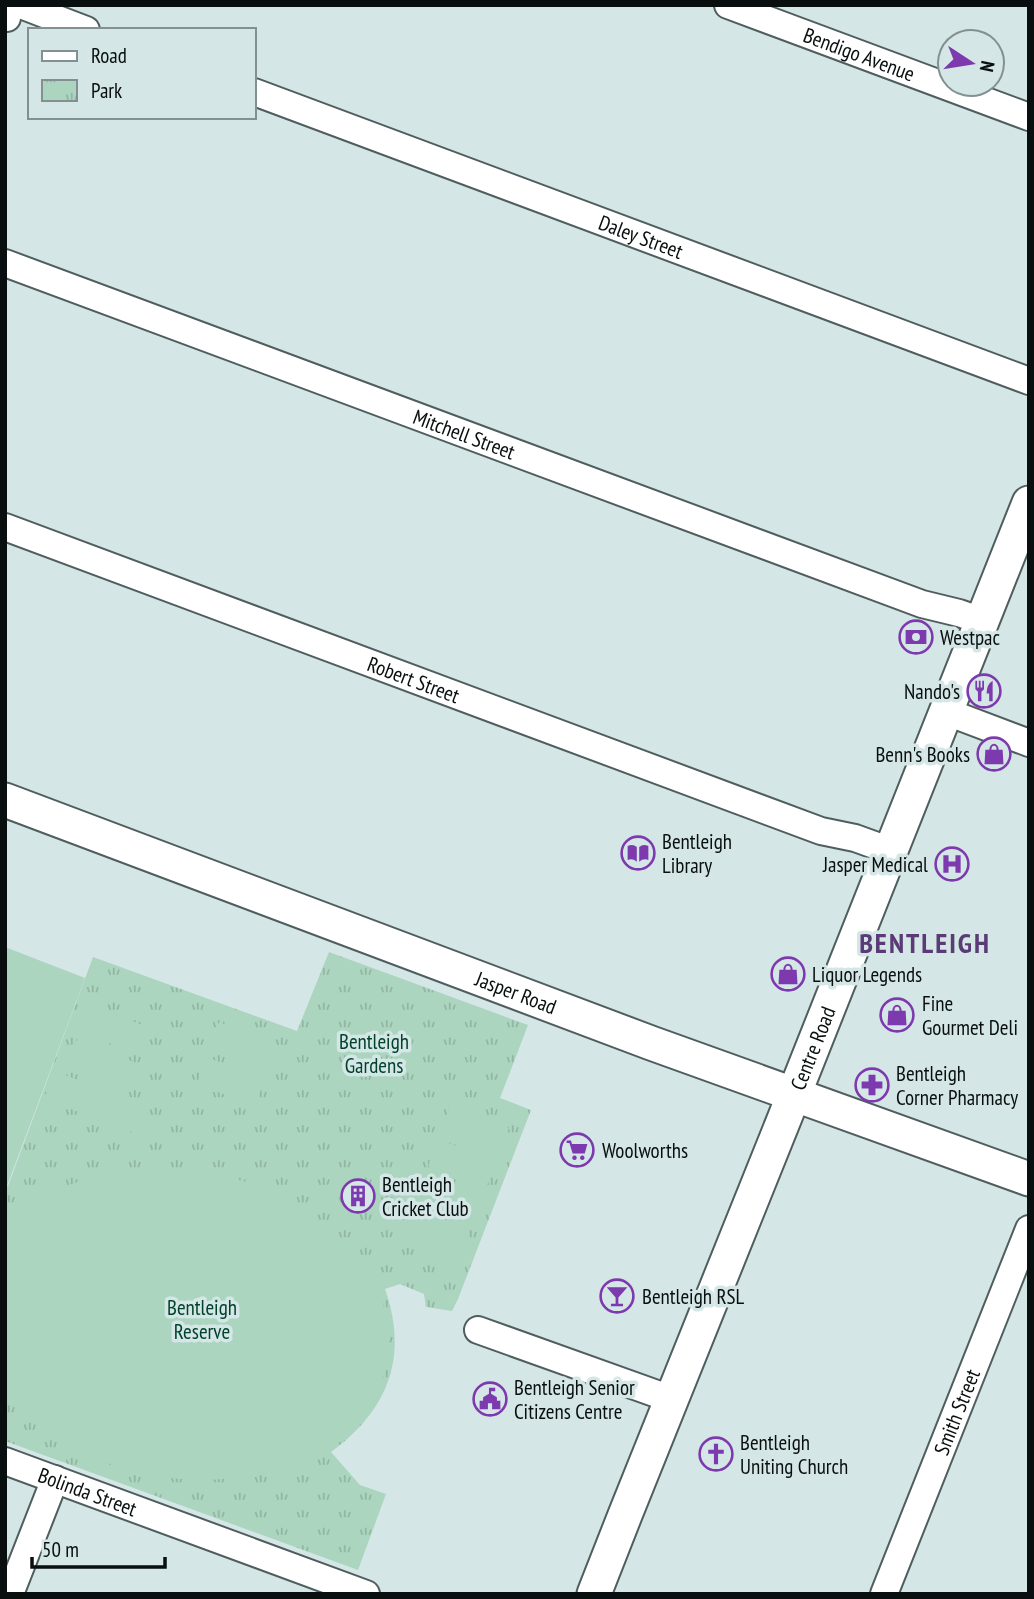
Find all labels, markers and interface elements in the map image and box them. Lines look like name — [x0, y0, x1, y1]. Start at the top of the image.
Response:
street label: Bendigo Avenue — [800, 21, 919, 87]
legend — [28, 28, 256, 119]
north arrow — [936, 28, 1006, 98]
text: Road — [91, 42, 127, 69]
text: N — [975, 59, 1000, 74]
text: Park — [91, 77, 122, 104]
street label: Daley Street — [595, 208, 687, 264]
street label: Mitchell Street — [410, 403, 519, 465]
bank icon: Westpac — [897, 618, 935, 656]
place label: Westpac — [940, 624, 1000, 651]
street label: Robert Street — [364, 650, 464, 709]
restaurant icon: Nando's — [965, 672, 1003, 710]
place label: Nando's — [904, 678, 960, 705]
shop icon: Benn's Books — [975, 735, 1013, 773]
place label: Benn's Books — [875, 741, 970, 768]
place label: Bentleigh Library — [662, 828, 732, 879]
library icon: Bentleigh Library — [619, 834, 657, 872]
hospital icon: Jasper Medical — [933, 845, 971, 883]
place label: Jasper Medical — [822, 851, 928, 878]
district label: BENTLEIGH — [859, 924, 991, 961]
shop icon: Liquor Legends — [769, 955, 807, 993]
place label: Liquor Legends — [812, 961, 922, 988]
street label: Jasper Road — [471, 964, 560, 1020]
place label: Fine Gourmet Deli — [922, 990, 1018, 1041]
shop icon: Fine Gourmet Deli — [878, 996, 916, 1034]
street label: Centre Road — [784, 1002, 841, 1094]
park label: Bentleigh Gardens — [339, 1028, 409, 1079]
place label: Bentleigh Corner Pharmacy — [896, 1060, 1018, 1111]
pharmacy icon: Bentleigh Corner Pharmacy — [853, 1066, 891, 1104]
supermarket icon: Woolworths — [558, 1131, 596, 1169]
place label: Woolworths — [602, 1137, 688, 1164]
place label: Bentleigh Cricket Club — [382, 1171, 469, 1222]
building icon: Bentleigh Cricket Club — [339, 1177, 377, 1215]
bar icon: Bentleigh RSL — [598, 1277, 636, 1315]
place label: Bentleigh RSL — [642, 1283, 745, 1310]
park label: Bentleigh Reserve — [167, 1294, 237, 1345]
street label: Smith Street — [927, 1365, 986, 1459]
place label: Bentleigh Senior Citizens Centre — [514, 1374, 635, 1425]
public building icon: Bentleigh Senior Citizens Centre — [471, 1380, 509, 1418]
place label: Bentleigh Uniting Church — [740, 1429, 848, 1480]
church icon: Bentleigh Uniting Church — [697, 1435, 735, 1473]
street label: Bolinda Street — [35, 1461, 141, 1522]
scale bar — [32, 1526, 164, 1570]
text: 50 m — [42, 1536, 79, 1563]

